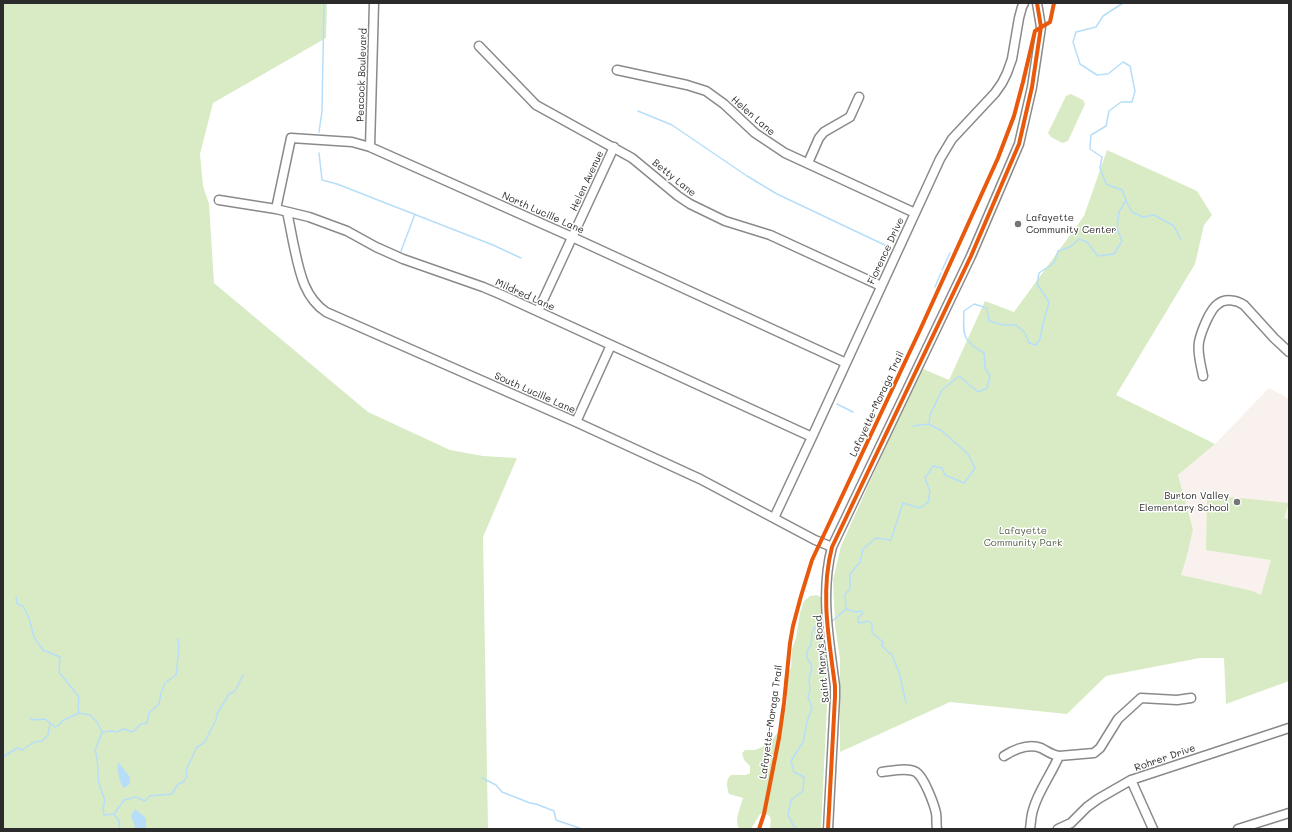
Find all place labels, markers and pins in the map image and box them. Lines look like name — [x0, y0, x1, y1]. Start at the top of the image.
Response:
place label: Lafayette Community Center — [1026, 212, 1116, 236]
marker: Lafayette Community Center — [1013, 219, 1023, 229]
place label: Burton Valley Elementary School — [1139, 490, 1229, 514]
marker: Burton Valley Elementary School — [1232, 497, 1242, 507]

